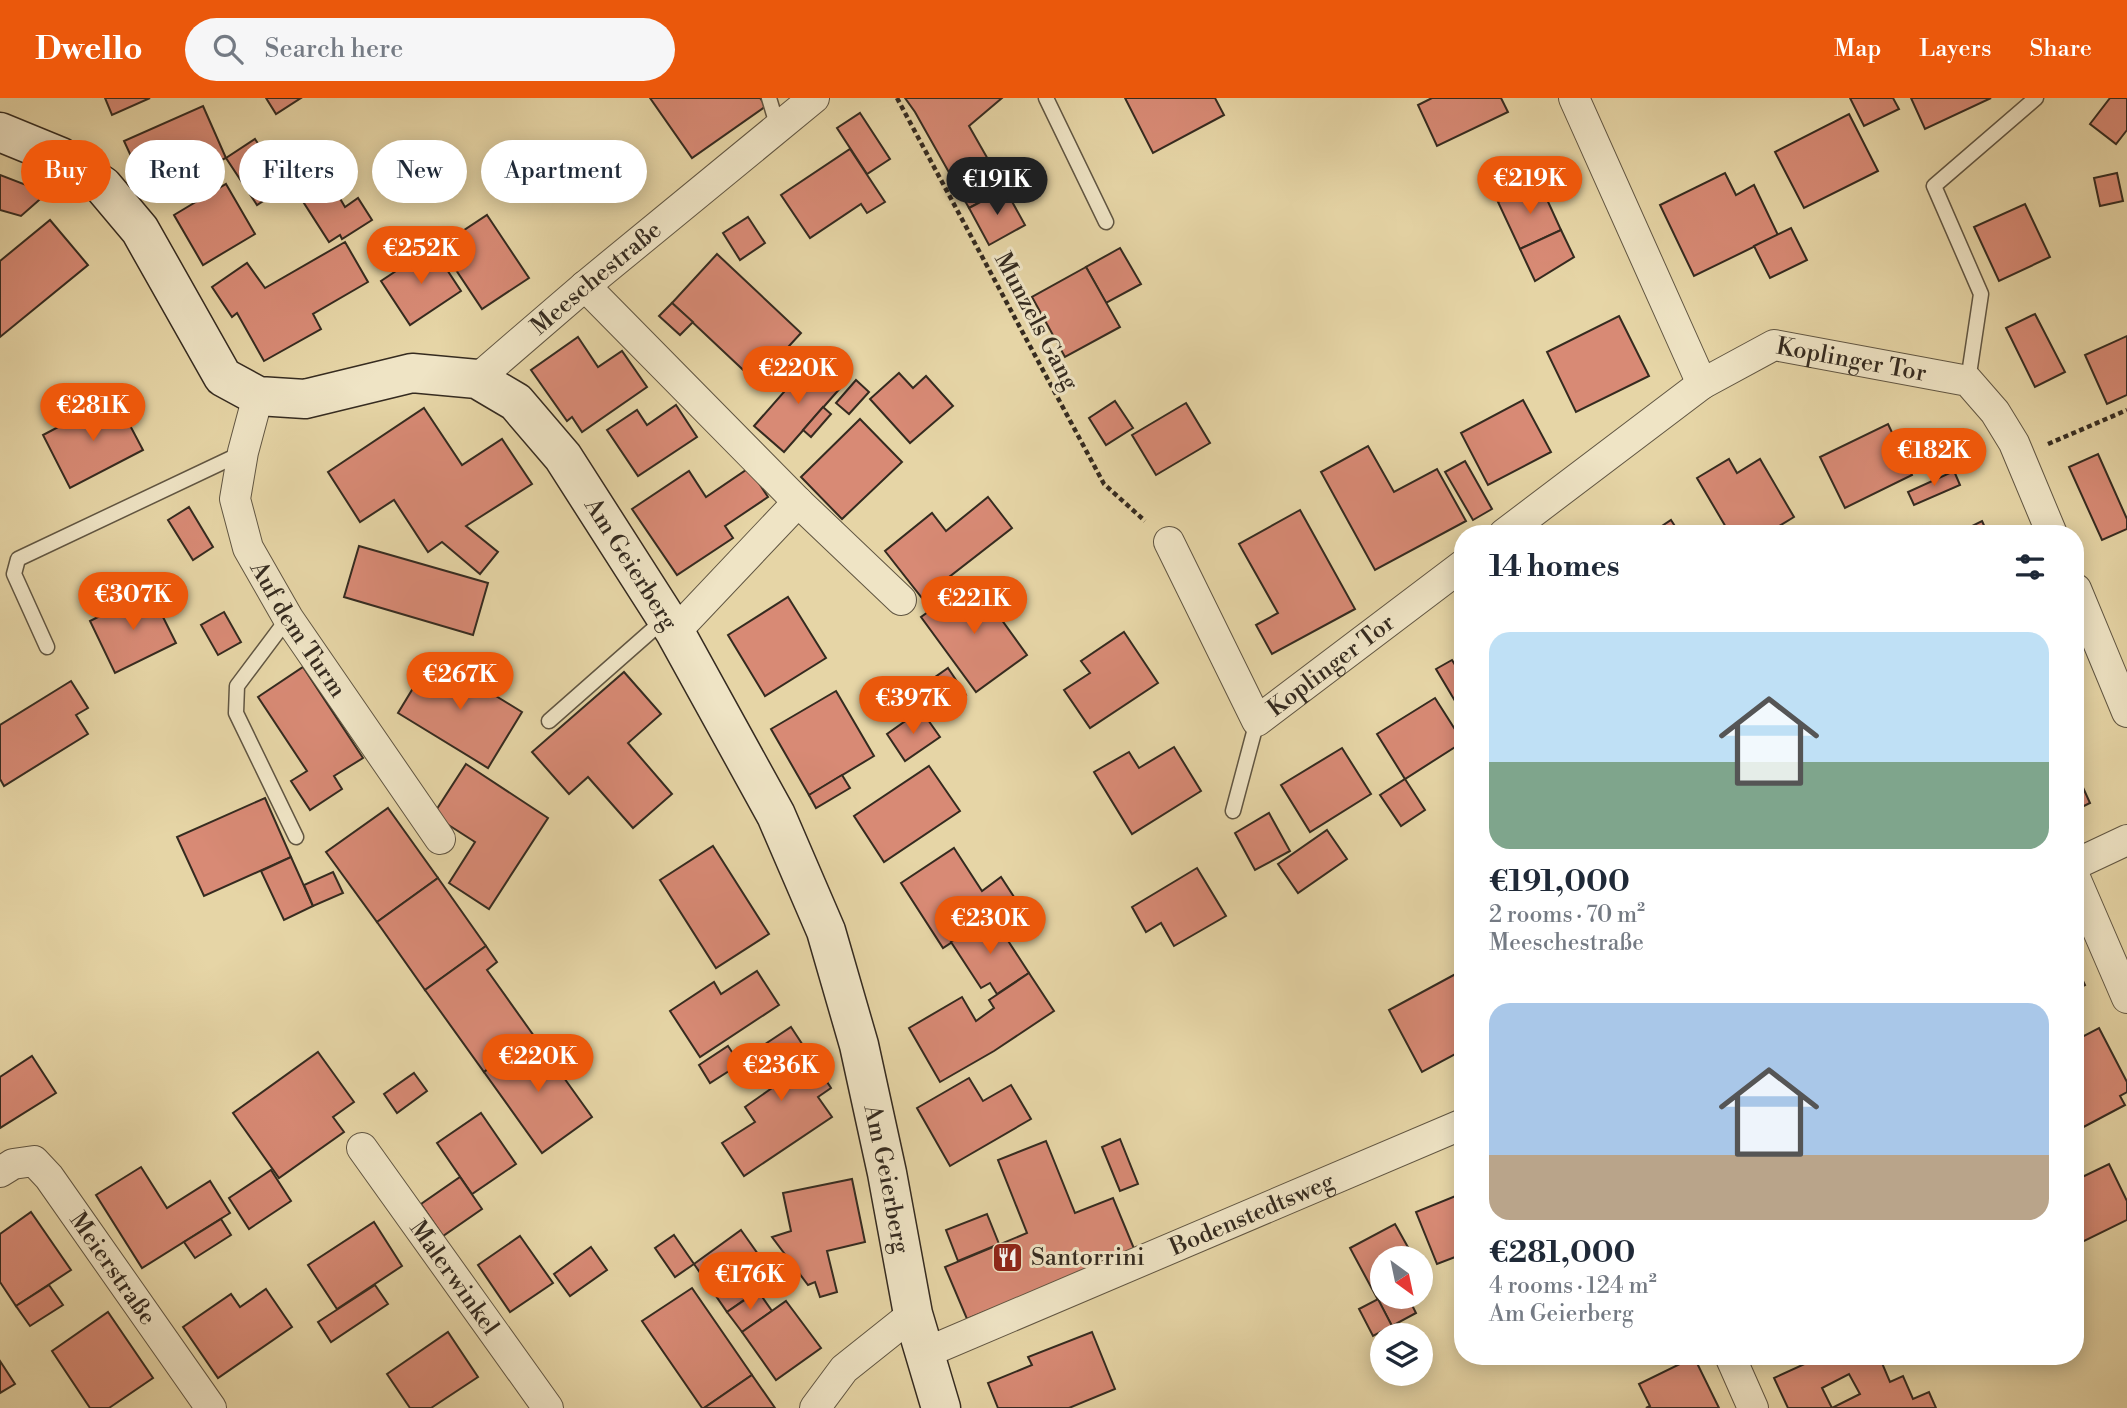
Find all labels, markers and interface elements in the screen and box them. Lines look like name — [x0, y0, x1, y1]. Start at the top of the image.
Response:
search box — [185, 18, 675, 81]
text: Dwello — [35, 29, 143, 70]
icon: search — [209, 30, 247, 68]
text: Search here — [265, 33, 403, 65]
text: Map — [1834, 34, 1881, 64]
text: Layers — [1919, 34, 1991, 64]
text: Share — [2029, 34, 2092, 64]
chip: Buy — [21, 140, 111, 203]
chip: Rent — [125, 140, 225, 203]
chip: Filters — [239, 140, 358, 203]
chip: New — [372, 140, 467, 203]
chip: Apartment — [481, 140, 647, 203]
pin: €219K — [1481, 156, 1579, 216]
pin: €191K — [948, 158, 1046, 217]
text: €219K — [1493, 165, 1567, 193]
text: €191K — [962, 166, 1032, 194]
street label: Meeschestraße — [525, 215, 668, 342]
pin: €252K — [372, 226, 470, 286]
text: €252K — [383, 235, 459, 263]
street label: Munzels Gang — [987, 247, 1085, 396]
street label: Koplinger Tor — [1774, 332, 1929, 389]
pin: €220K — [749, 346, 847, 406]
text: €220K — [758, 355, 838, 383]
pin: €281K — [44, 384, 142, 443]
text: €281K — [56, 392, 130, 420]
pin: €182K — [1885, 428, 1983, 488]
text: €182K — [1897, 437, 1971, 465]
street label: Am Geierberg — [577, 492, 684, 636]
text: 14 homes — [1489, 548, 1620, 586]
icon: filters — [2011, 548, 2049, 586]
street label: Auf dem Turm — [242, 556, 352, 704]
pin: €307K — [84, 573, 182, 632]
pin: €221K — [925, 576, 1023, 636]
text: €307K — [94, 581, 172, 609]
text: €221K — [937, 585, 1011, 613]
street label: Koplinger Tor — [1262, 608, 1401, 724]
pin: €267K — [411, 652, 509, 712]
text: €267K — [423, 661, 497, 689]
pin: €397K — [864, 676, 962, 736]
icon: home — [1706, 678, 1832, 804]
text: €397K — [875, 685, 951, 713]
text: €191,000 — [1489, 863, 1630, 901]
pin: €230K — [941, 896, 1039, 956]
text: 2 rooms · 70 m² — [1489, 901, 1645, 929]
text: €230K — [951, 905, 1029, 933]
text: Meeschestraße — [1489, 929, 1644, 957]
pin: €220K — [489, 1034, 587, 1094]
text: €220K — [498, 1043, 578, 1071]
pin: €236K — [732, 1044, 830, 1103]
icon: home — [1706, 1049, 1832, 1175]
text: €236K — [743, 1052, 819, 1080]
street label: Am Geierberg — [856, 1101, 916, 1257]
street label: Bodenstedtsweg — [1164, 1166, 1339, 1263]
street label: Meierstraße — [62, 1207, 162, 1331]
street label: Malerwinkel — [402, 1215, 505, 1341]
text: €281,000 — [1489, 1234, 1635, 1272]
restaurant icon: Santorrini — [991, 1240, 1025, 1274]
place label: Santorrini — [1031, 1243, 1145, 1273]
north arrow — [1370, 1246, 1433, 1309]
map controls — [1370, 1246, 1433, 1386]
pin: €176K — [701, 1252, 799, 1312]
text: €176K — [715, 1261, 785, 1289]
text: 4 rooms · 124 m² — [1489, 1272, 1657, 1300]
text: Am Geierberg — [1489, 1300, 1634, 1328]
button: layers — [1370, 1323, 1433, 1386]

